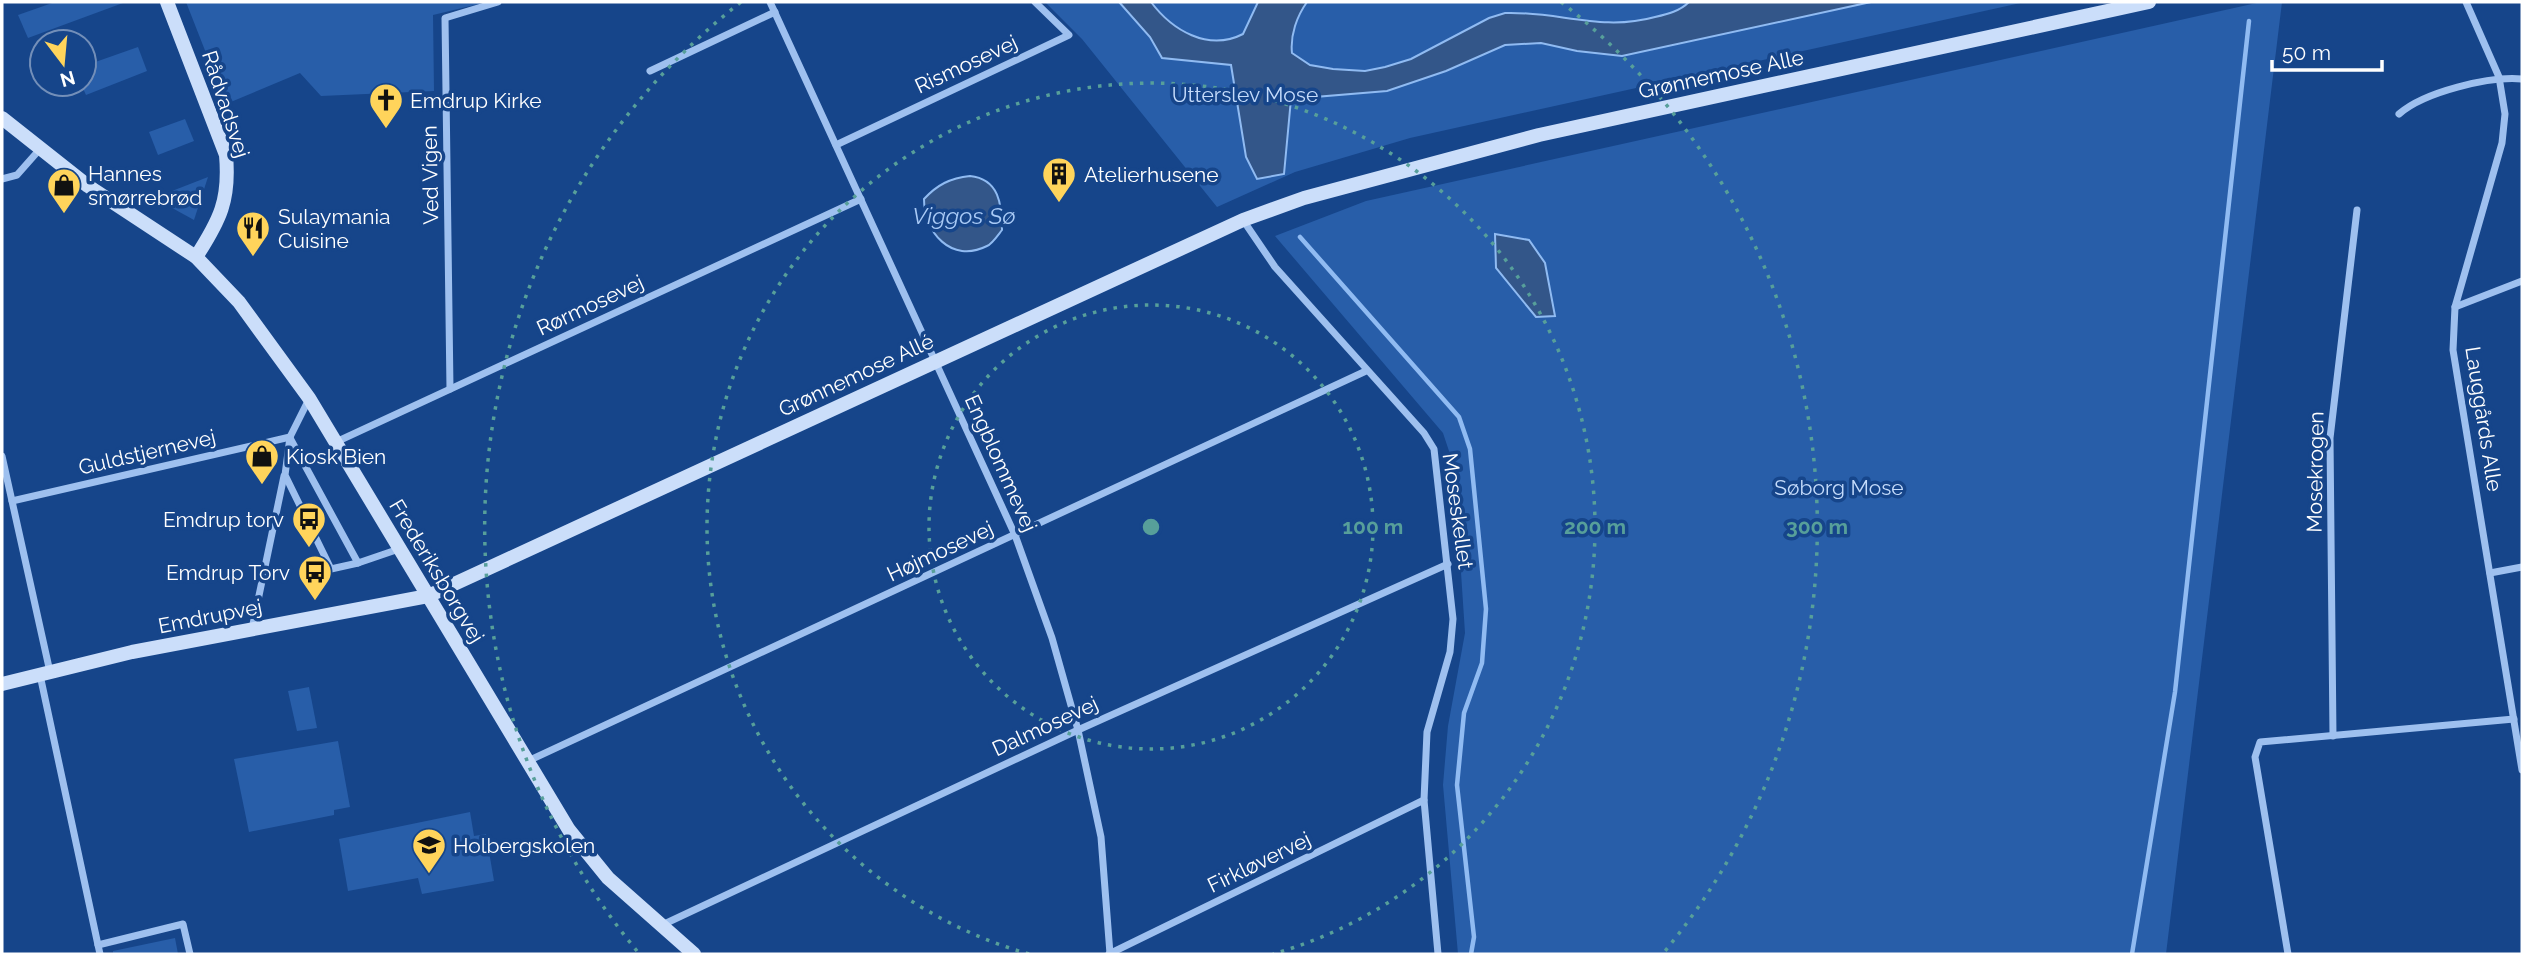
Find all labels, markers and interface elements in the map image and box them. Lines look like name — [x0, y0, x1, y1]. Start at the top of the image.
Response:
north arrow — [28, 28, 98, 98]
scale bar — [2272, 28, 2382, 72]
street label: Rismosevej — [911, 29, 1021, 99]
text: 50 m — [2282, 40, 2331, 65]
street label: Grønnemose Alle — [1636, 44, 1806, 104]
street label: Rådvadsvej — [197, 47, 255, 161]
text: N — [58, 67, 78, 92]
church icon: Emdrup Kirke — [367, 81, 405, 130]
park label: Utterslev Mose — [1172, 82, 1318, 107]
place label: Emdrup Kirke — [410, 88, 542, 113]
street label: Ved Vigen — [417, 125, 443, 225]
building icon: Atelierhusene — [1040, 155, 1078, 204]
place label: Hannes smørrebrød — [88, 161, 202, 210]
place label: Atelierhusene — [1084, 162, 1219, 187]
shop icon: Hannes smørrebrød — [45, 166, 83, 215]
water label: Viggos Sø — [912, 202, 1016, 229]
place label: Sulaymania Cuisine — [278, 204, 390, 253]
restaurant icon: Sulaymania Cuisine — [234, 209, 272, 258]
street label: Rørmosevej — [533, 269, 647, 341]
street label: Grønnemose Allé — [774, 328, 938, 422]
street label: Lauggårds Alle — [2460, 345, 2508, 493]
street label: Engblommevej — [960, 391, 1042, 535]
street label: Mosekrogen — [2301, 411, 2329, 533]
street label: Guldstjernevej — [76, 424, 218, 480]
shop icon: Kiosk Bien — [243, 437, 281, 486]
place label: Kiosk Bien — [286, 444, 386, 469]
street label: Moseskellet — [1437, 451, 1479, 571]
park label: Søborg Mose — [1774, 475, 1904, 500]
street label: Frederiksborgvej — [384, 495, 490, 647]
bus stop icon: Emdrup torv — [290, 500, 328, 549]
place label: Emdrup torv — [163, 507, 284, 532]
text: 100 m — [1343, 514, 1403, 539]
text: 200 m — [1564, 514, 1626, 539]
text: 300 m — [1786, 514, 1848, 539]
street label: Højmosevej — [883, 515, 997, 587]
centre of rings — [1139, 515, 1163, 539]
bus stop icon: Emdrup Torv — [296, 553, 334, 602]
place label: Emdrup Torv — [166, 560, 290, 585]
street label: Emdrupvej — [156, 594, 264, 638]
street label: Dalmosevej — [988, 691, 1102, 761]
school or university icon: Holbergskolen — [410, 826, 448, 875]
street label: Firkløvervej — [1203, 826, 1315, 898]
place label: Holbergskolen — [453, 833, 595, 858]

